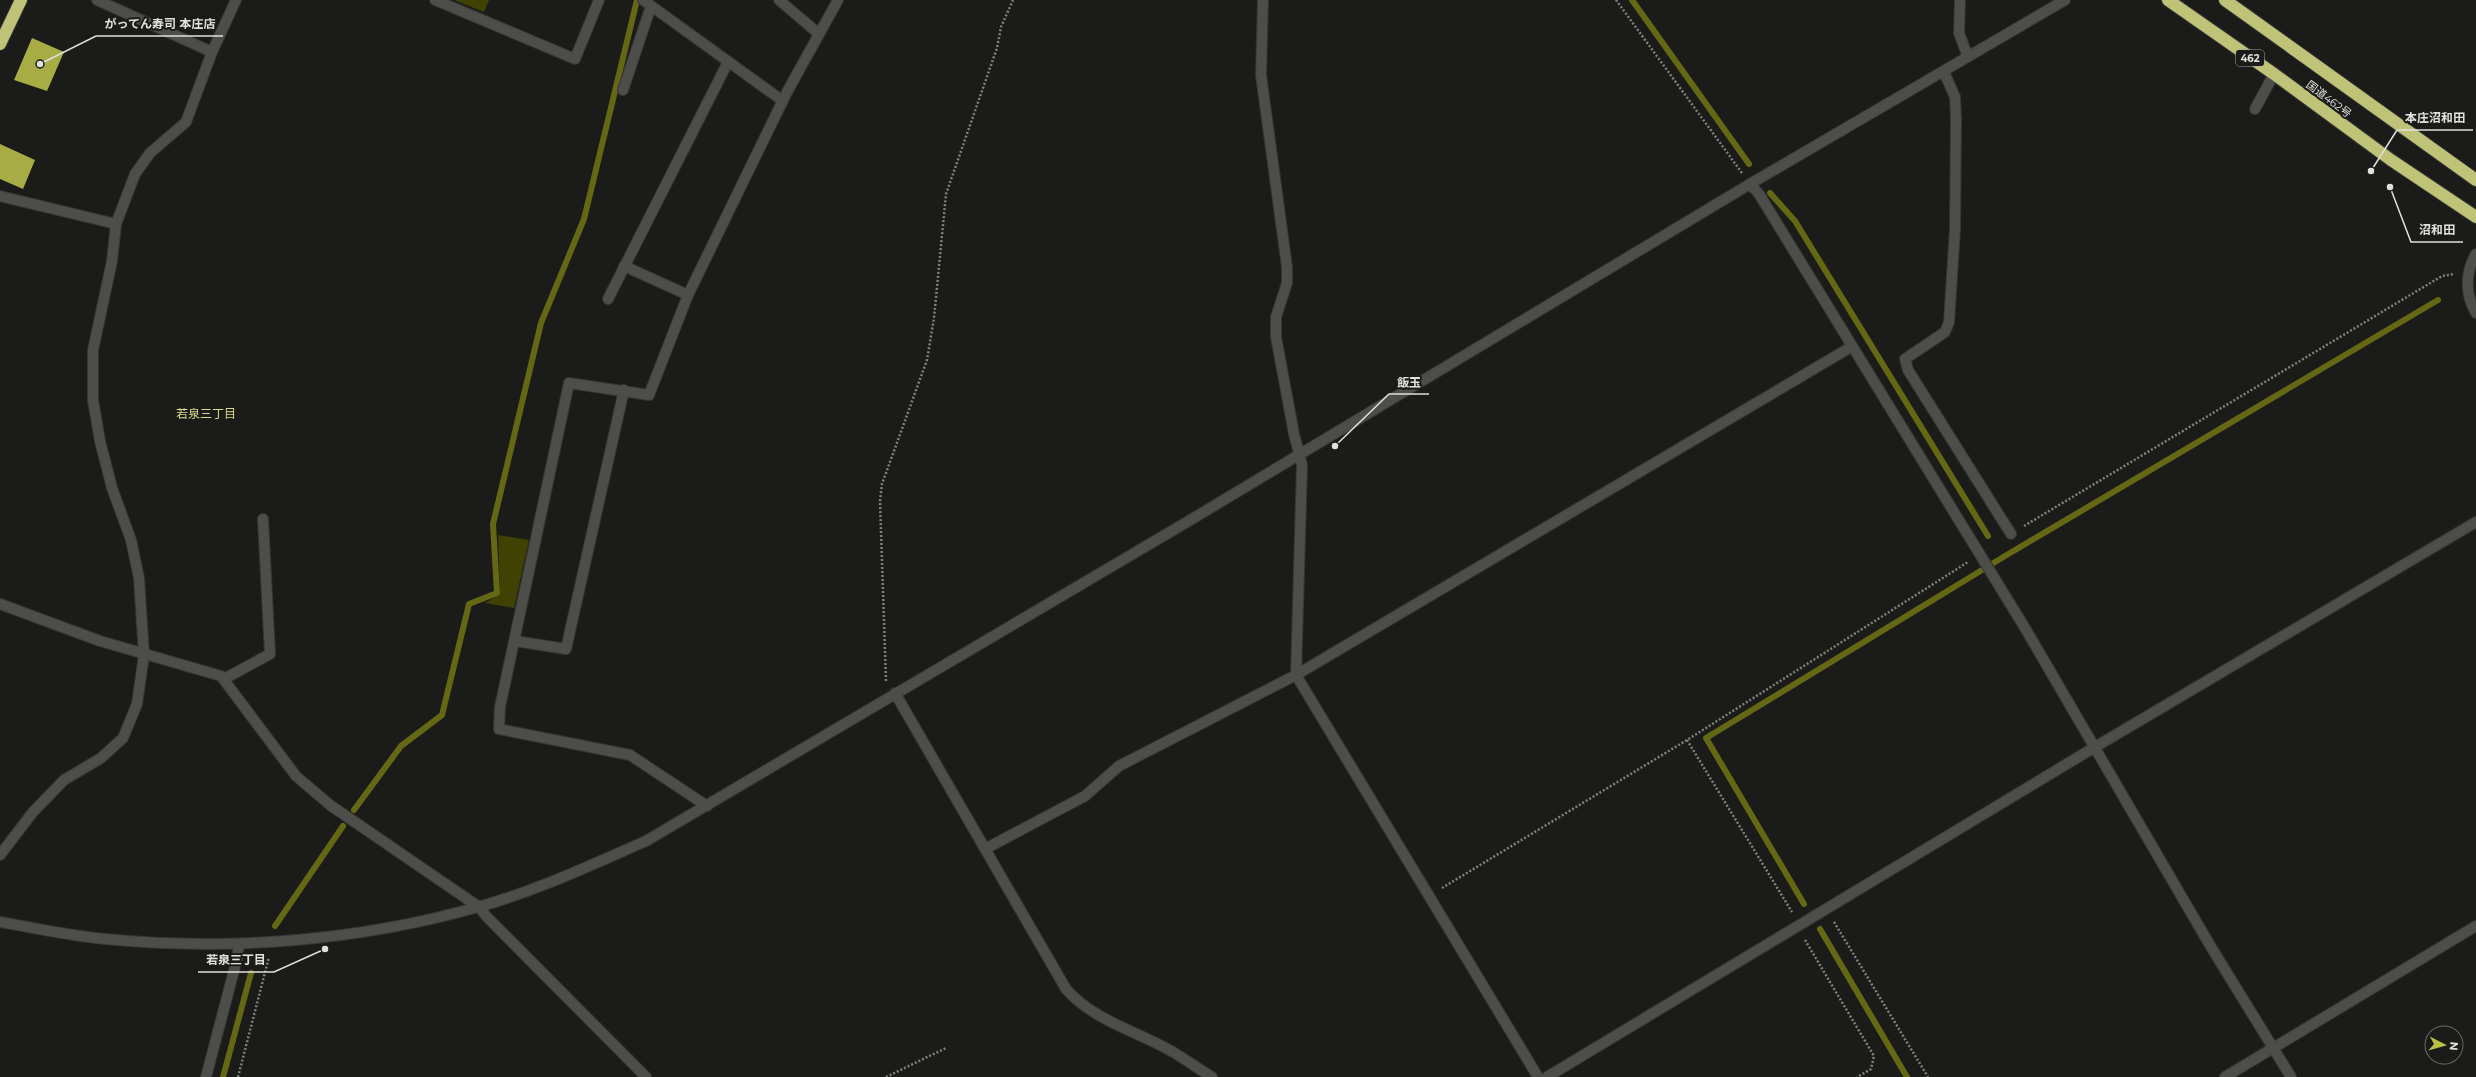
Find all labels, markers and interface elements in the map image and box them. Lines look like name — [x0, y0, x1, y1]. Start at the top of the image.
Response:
callout: がってん寿司 本庄店 — [96, 12, 223, 36]
text: がってん寿司 本庄店 — [105, 16, 215, 31]
road number: 462 — [2236, 50, 2264, 66]
street label: 国道462号 — [2304, 77, 2354, 121]
callout: 本庄沼和田 — [2397, 106, 2473, 130]
text: 本庄沼和田 — [2405, 110, 2465, 125]
callout: 沼和田 — [2411, 218, 2463, 242]
text: 沼和田 — [2419, 222, 2455, 237]
callout: 飯玉 — [1389, 370, 1429, 394]
text: 飯玉 — [1397, 375, 1421, 390]
district label: 若泉三丁目 — [176, 406, 236, 421]
callout: 若泉三丁目 — [198, 948, 274, 972]
text: 若泉三丁目 — [206, 952, 266, 967]
north arrow — [2424, 1025, 2464, 1065]
text: N — [2447, 1041, 2461, 1051]

